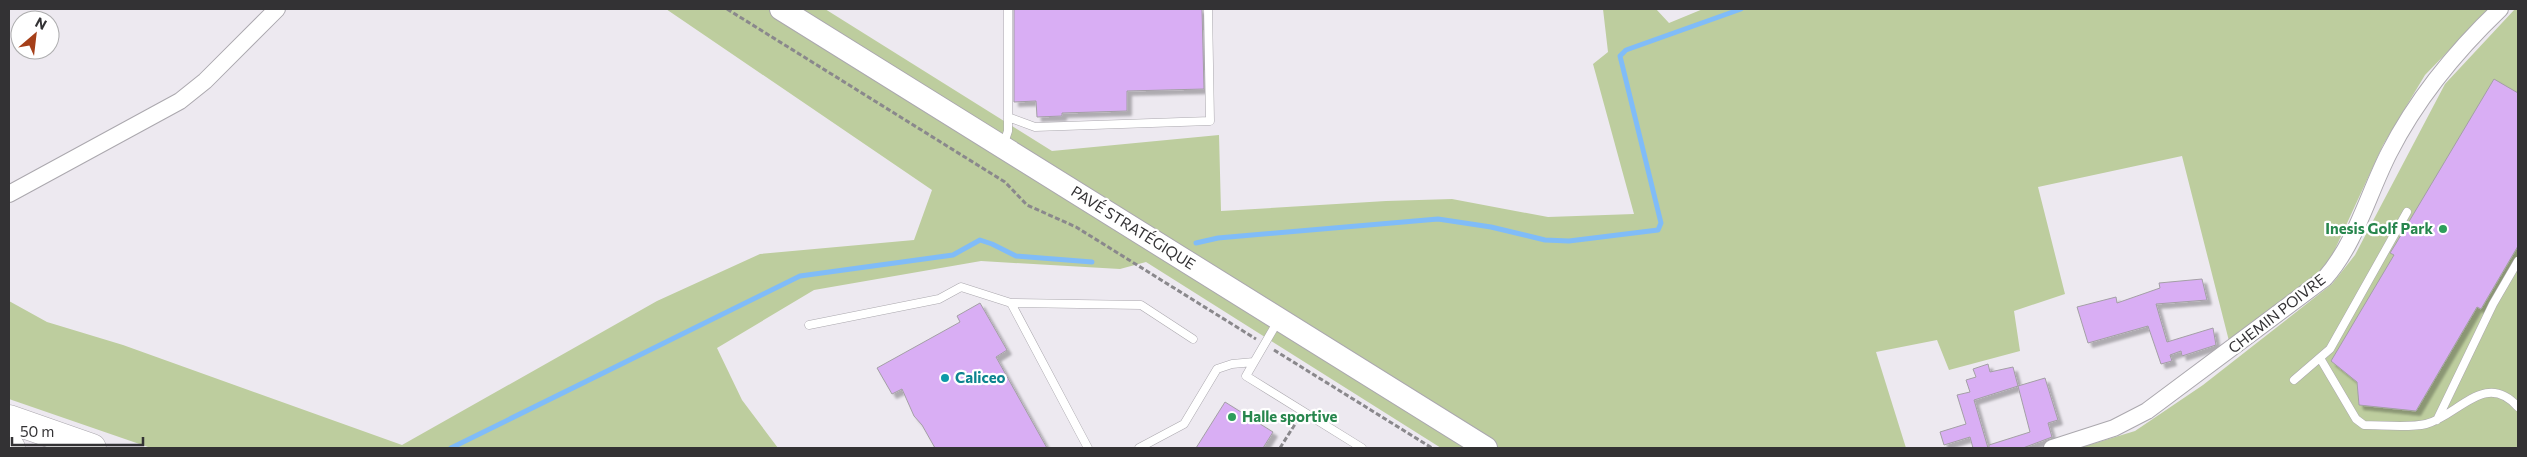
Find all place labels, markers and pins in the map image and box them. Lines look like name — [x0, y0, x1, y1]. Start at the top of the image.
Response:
place label: Inesis Golf Park — [2325, 219, 2433, 237]
marker: Inesis Golf Park — [2437, 223, 2449, 235]
place label: Caliceo — [955, 368, 1006, 386]
marker: Caliceo — [939, 372, 951, 384]
place label: Halle sportive — [1242, 407, 1337, 425]
marker: Halle sportive — [1226, 411, 1238, 423]

